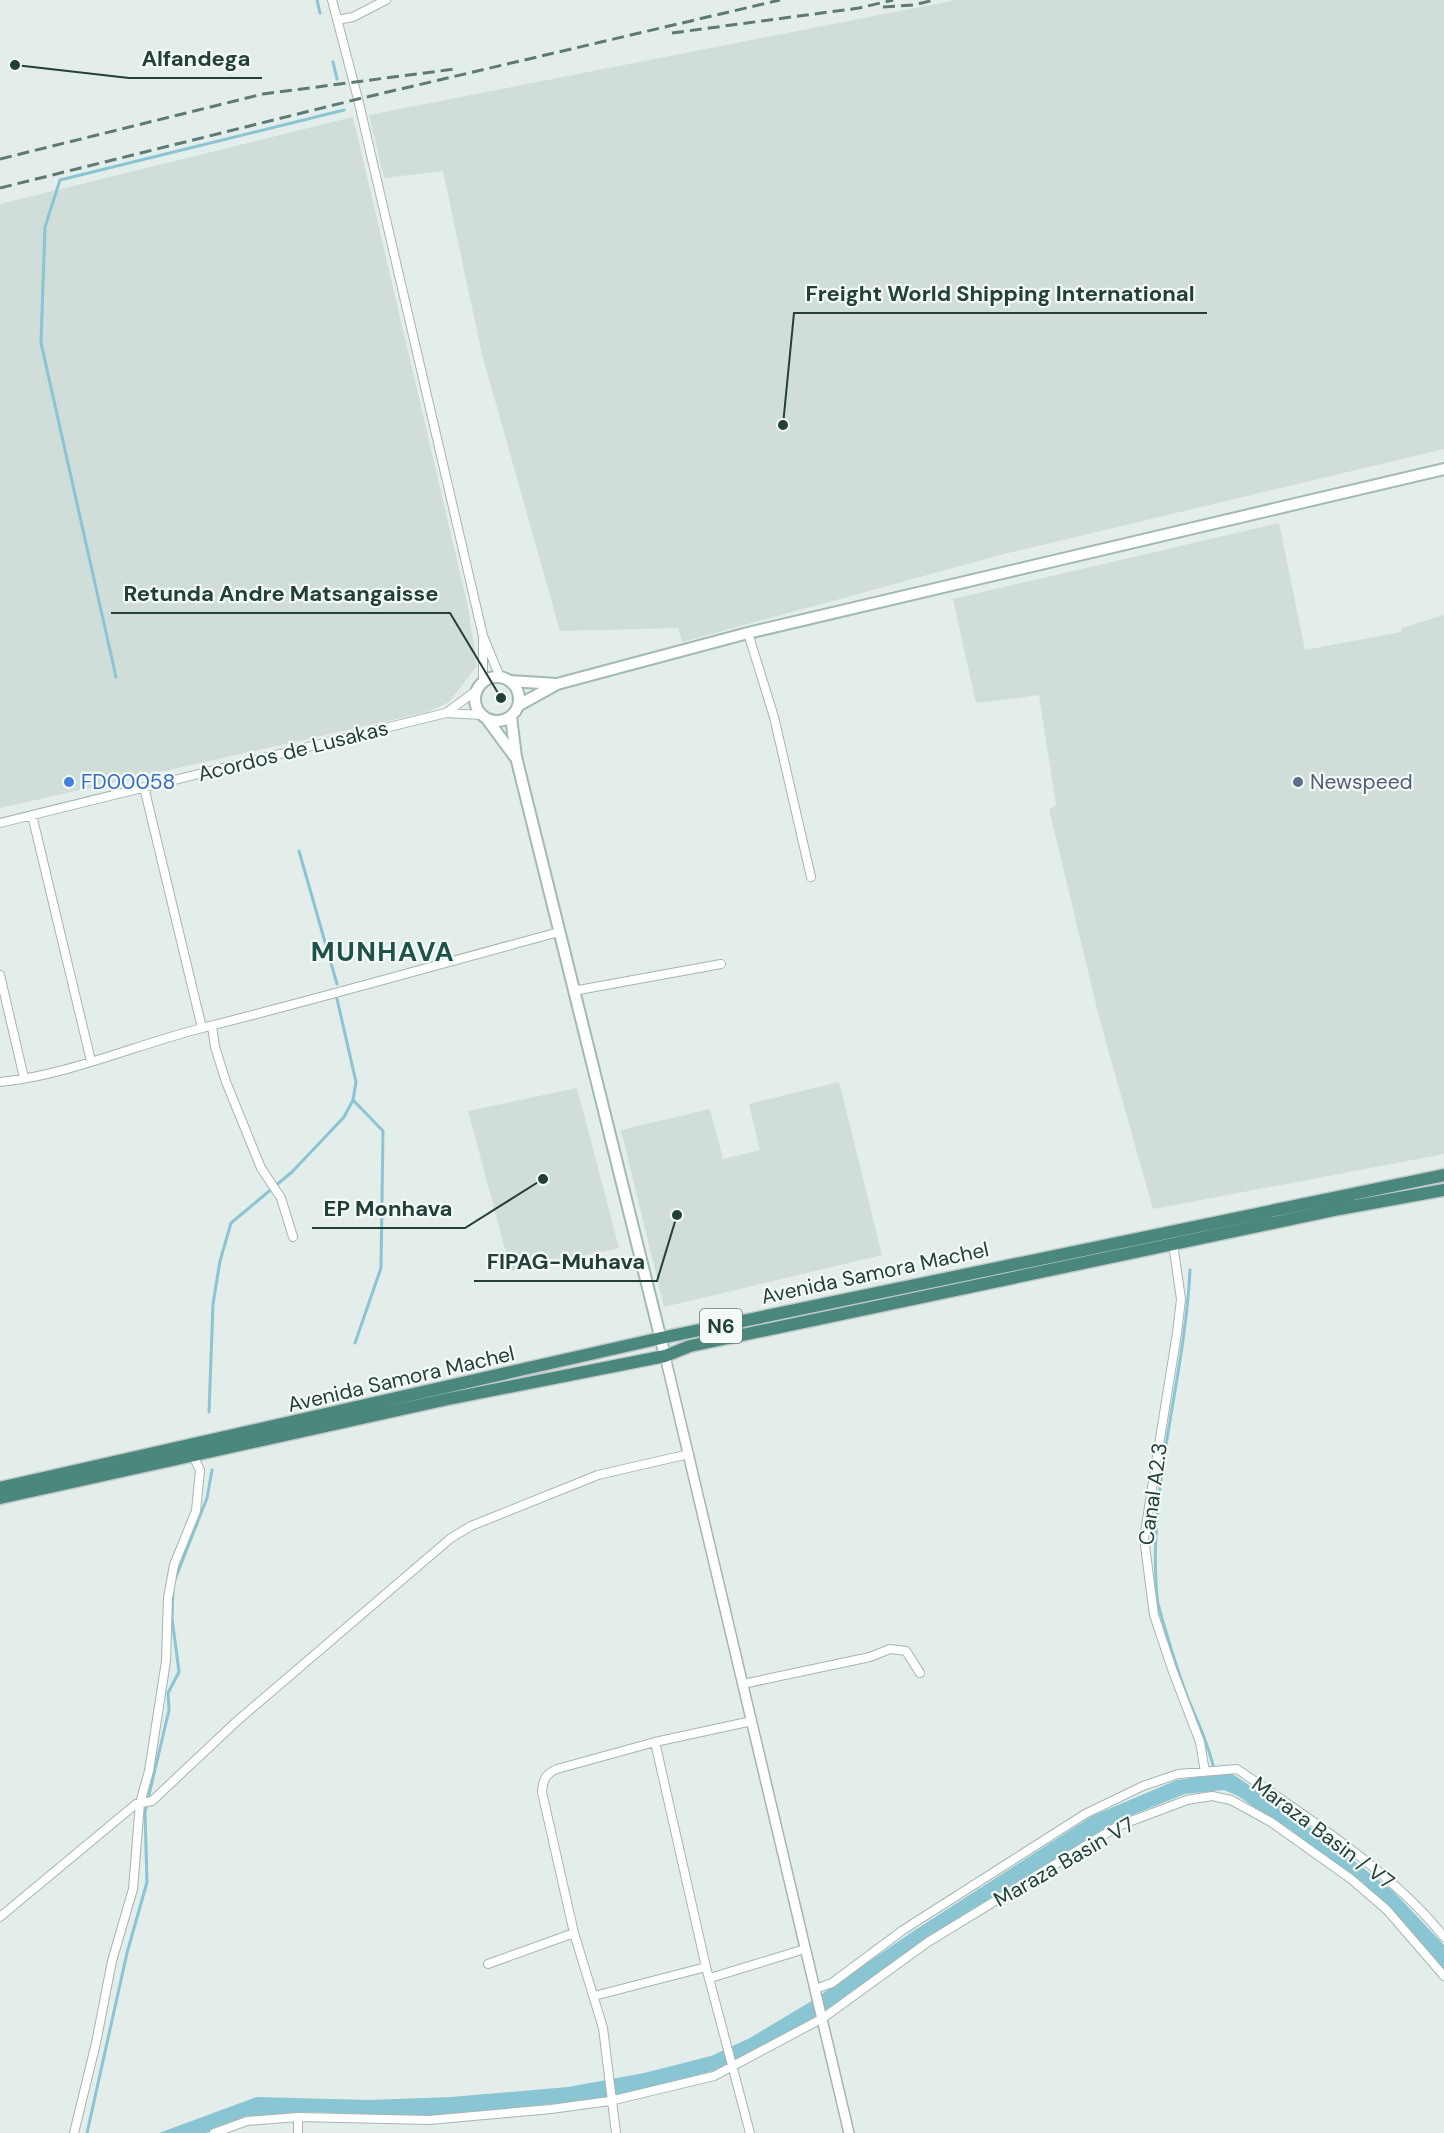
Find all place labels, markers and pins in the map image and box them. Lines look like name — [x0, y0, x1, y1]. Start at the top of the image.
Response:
callout: Alfandega — [129, 38, 262, 78]
callout: Freight World Shipping International — [794, 273, 1207, 313]
callout: Retunda Andre Matsangaisse — [111, 573, 450, 613]
place label: FD00058 — [81, 768, 175, 796]
place label: Newspeed — [1310, 768, 1413, 796]
marker: FD00058 — [62, 775, 76, 789]
marker: Newspeed — [1291, 775, 1305, 789]
callout: EP Monhava — [312, 1188, 465, 1228]
callout: FIPAG-Muhava — [474, 1241, 657, 1281]

